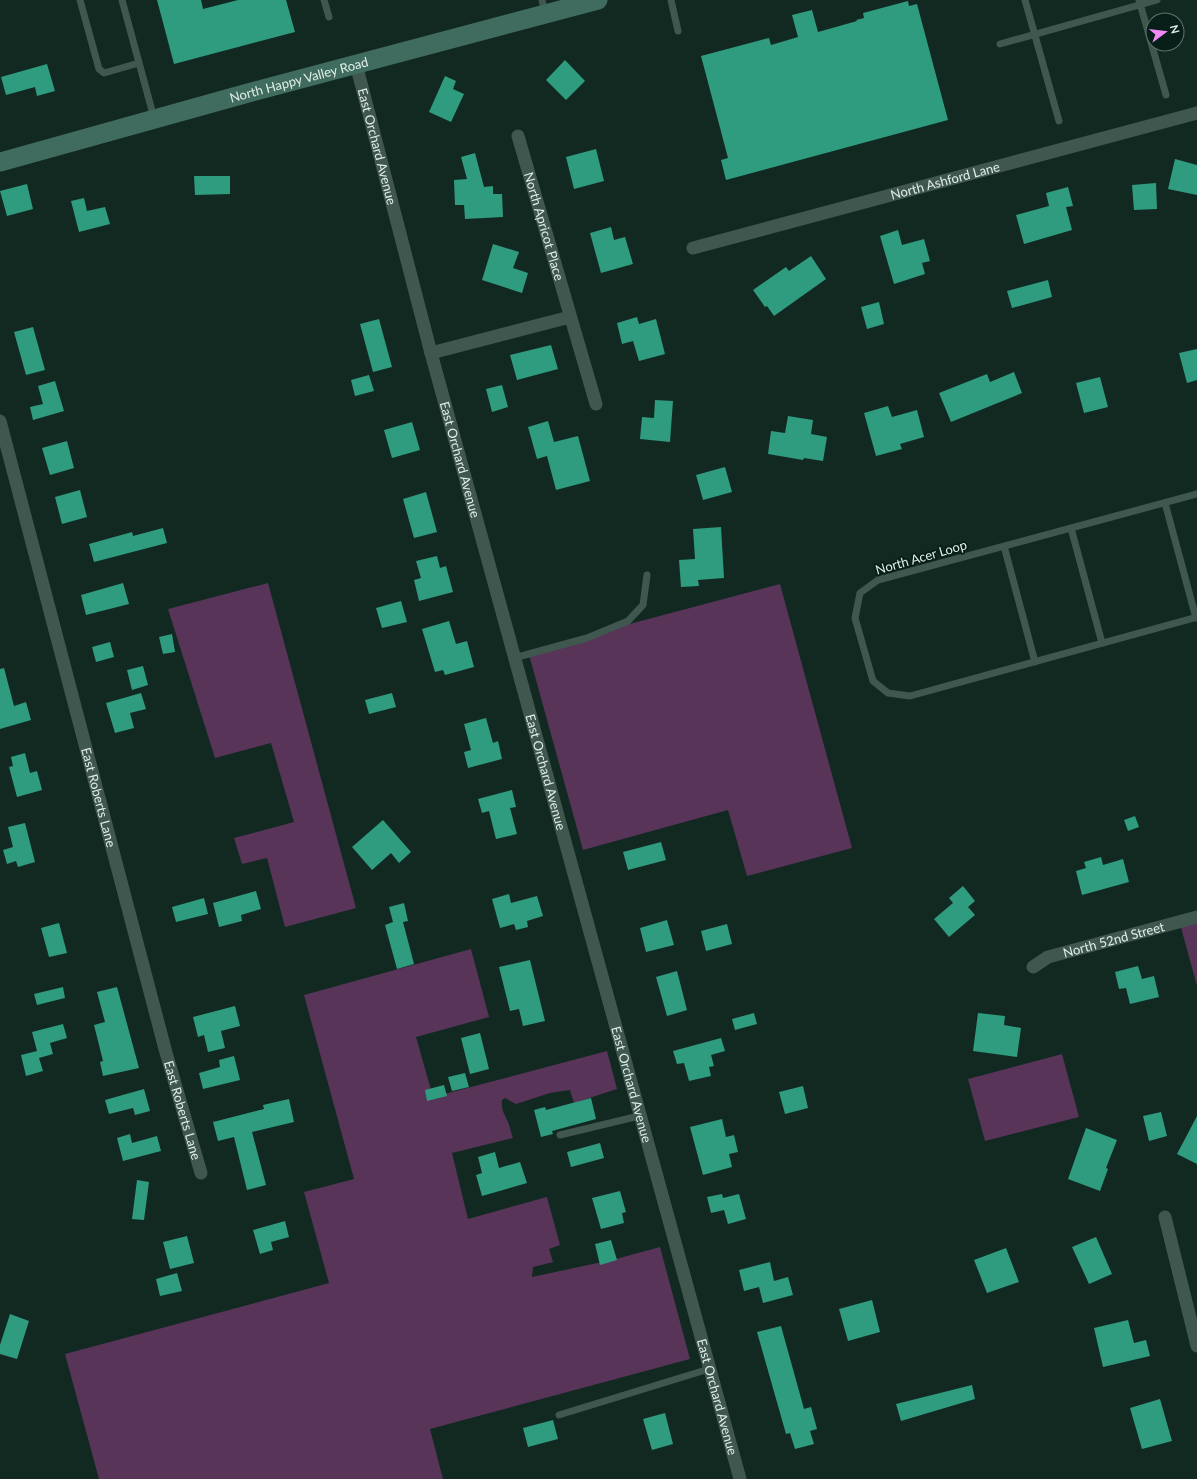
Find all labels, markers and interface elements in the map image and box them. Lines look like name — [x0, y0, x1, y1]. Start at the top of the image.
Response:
north arrow — [1145, 12, 1185, 52]
text: N — [1168, 24, 1183, 35]
street label: North Happy Valley Road — [228, 53, 370, 106]
street label: East Orchard Avenue — [355, 86, 400, 206]
street label: North Ashford Lane — [889, 158, 1002, 203]
street label: North Apricot Place — [521, 170, 568, 283]
street label: East Orchard Avenue — [437, 400, 484, 520]
street label: North Acer Loop — [874, 536, 968, 578]
street label: East Orchard Avenue — [522, 712, 570, 832]
street label: East Roberts Lane — [78, 746, 120, 849]
street label: North 52nd Street — [1061, 918, 1166, 961]
street label: East Orchard Avenue — [608, 1024, 655, 1144]
street label: East Roberts Lane — [161, 1059, 205, 1162]
street label: East Orchard Avenue — [694, 1337, 741, 1457]

